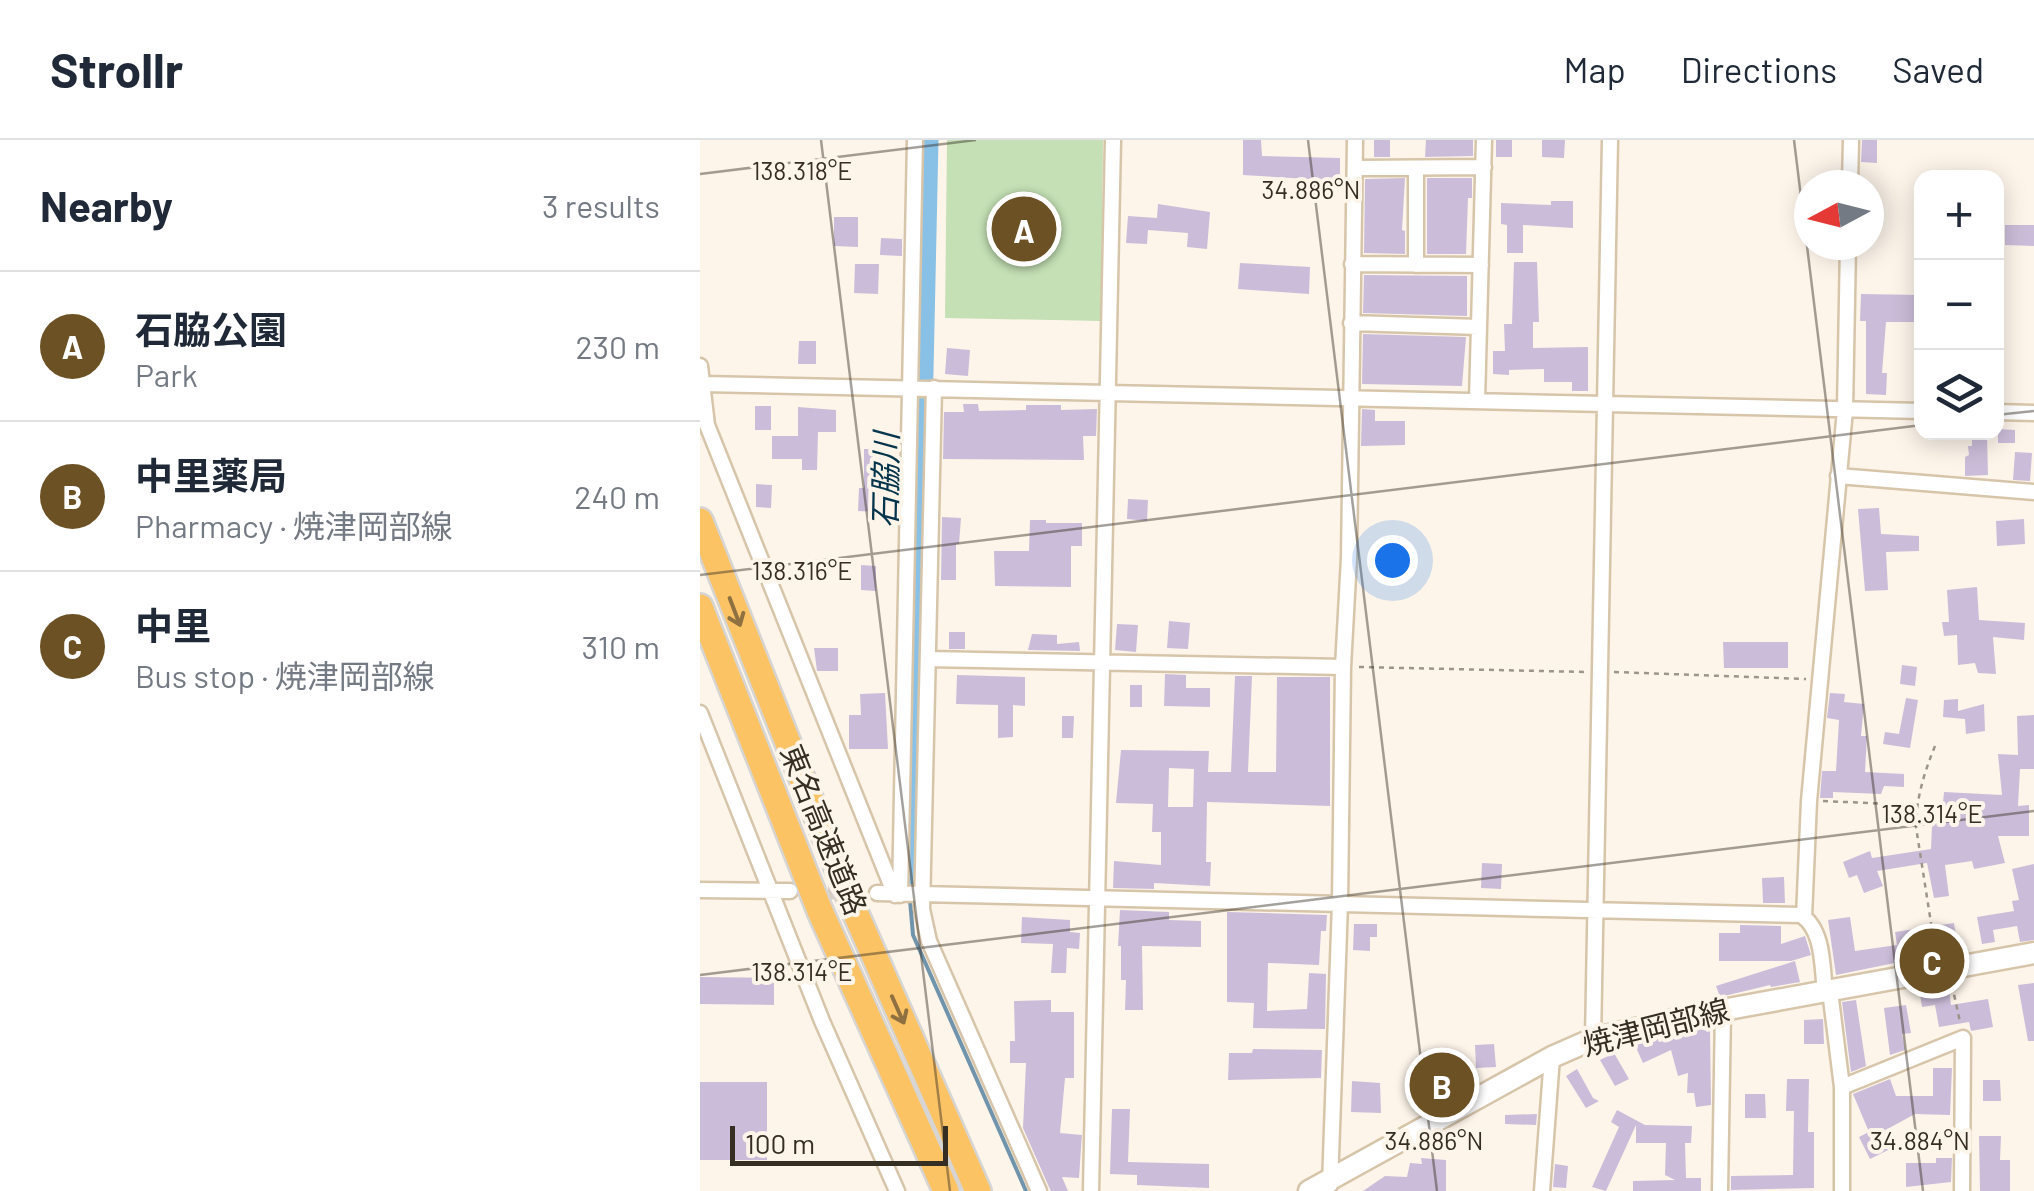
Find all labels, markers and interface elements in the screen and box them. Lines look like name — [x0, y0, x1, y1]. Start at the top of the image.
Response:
text: Strollr — [50, 40, 183, 98]
text: Map — [1564, 48, 1626, 90]
text: Directions — [1681, 48, 1837, 90]
text: Saved — [1892, 48, 1984, 90]
text: 138.318°E — [752, 155, 852, 185]
north arrow — [1794, 170, 1884, 260]
map controls — [1914, 170, 2004, 440]
button: + — [1914, 170, 2004, 260]
text: 34.886°N — [1262, 174, 1360, 204]
text: Nearby — [40, 180, 173, 230]
text: 3 results — [542, 186, 660, 224]
pin: A — [992, 192, 1056, 266]
button: − — [1914, 260, 2004, 350]
text: 石脇公園 — [135, 306, 287, 352]
text: A — [62, 327, 83, 365]
text: 230 m — [576, 327, 660, 365]
button: layers — [1914, 350, 2004, 440]
text: Park — [135, 355, 198, 393]
water label: 石脇川 — [864, 429, 904, 528]
text: 中里薬局 — [135, 452, 287, 498]
text: B — [63, 477, 82, 515]
text: 240 m — [574, 477, 660, 515]
text: Pharmacy · 焼津岡部線 — [135, 506, 453, 544]
your location — [1367, 535, 1418, 586]
text: 138.316°E — [752, 555, 852, 585]
one-way arrow — [728, 596, 746, 627]
text: 中里 — [135, 602, 211, 648]
text: C — [63, 627, 82, 665]
text: 310 m — [582, 627, 660, 665]
text: Bus stop · 焼津岡部線 — [135, 656, 435, 694]
street label: 東名高速道路 — [774, 739, 875, 919]
text: 138.314°E — [1881, 798, 1983, 828]
pin: C — [1900, 924, 1964, 998]
text: 138.314°E — [751, 956, 853, 986]
street label: 焼津岡部線 — [1578, 990, 1733, 1062]
one-way arrow — [890, 994, 908, 1025]
pin: B — [1410, 1048, 1474, 1122]
scale bar — [730, 1121, 948, 1166]
text: 34.886°N — [1385, 1125, 1483, 1155]
text: 34.884°N — [1870, 1125, 1970, 1155]
text: 100 m — [745, 1126, 815, 1160]

